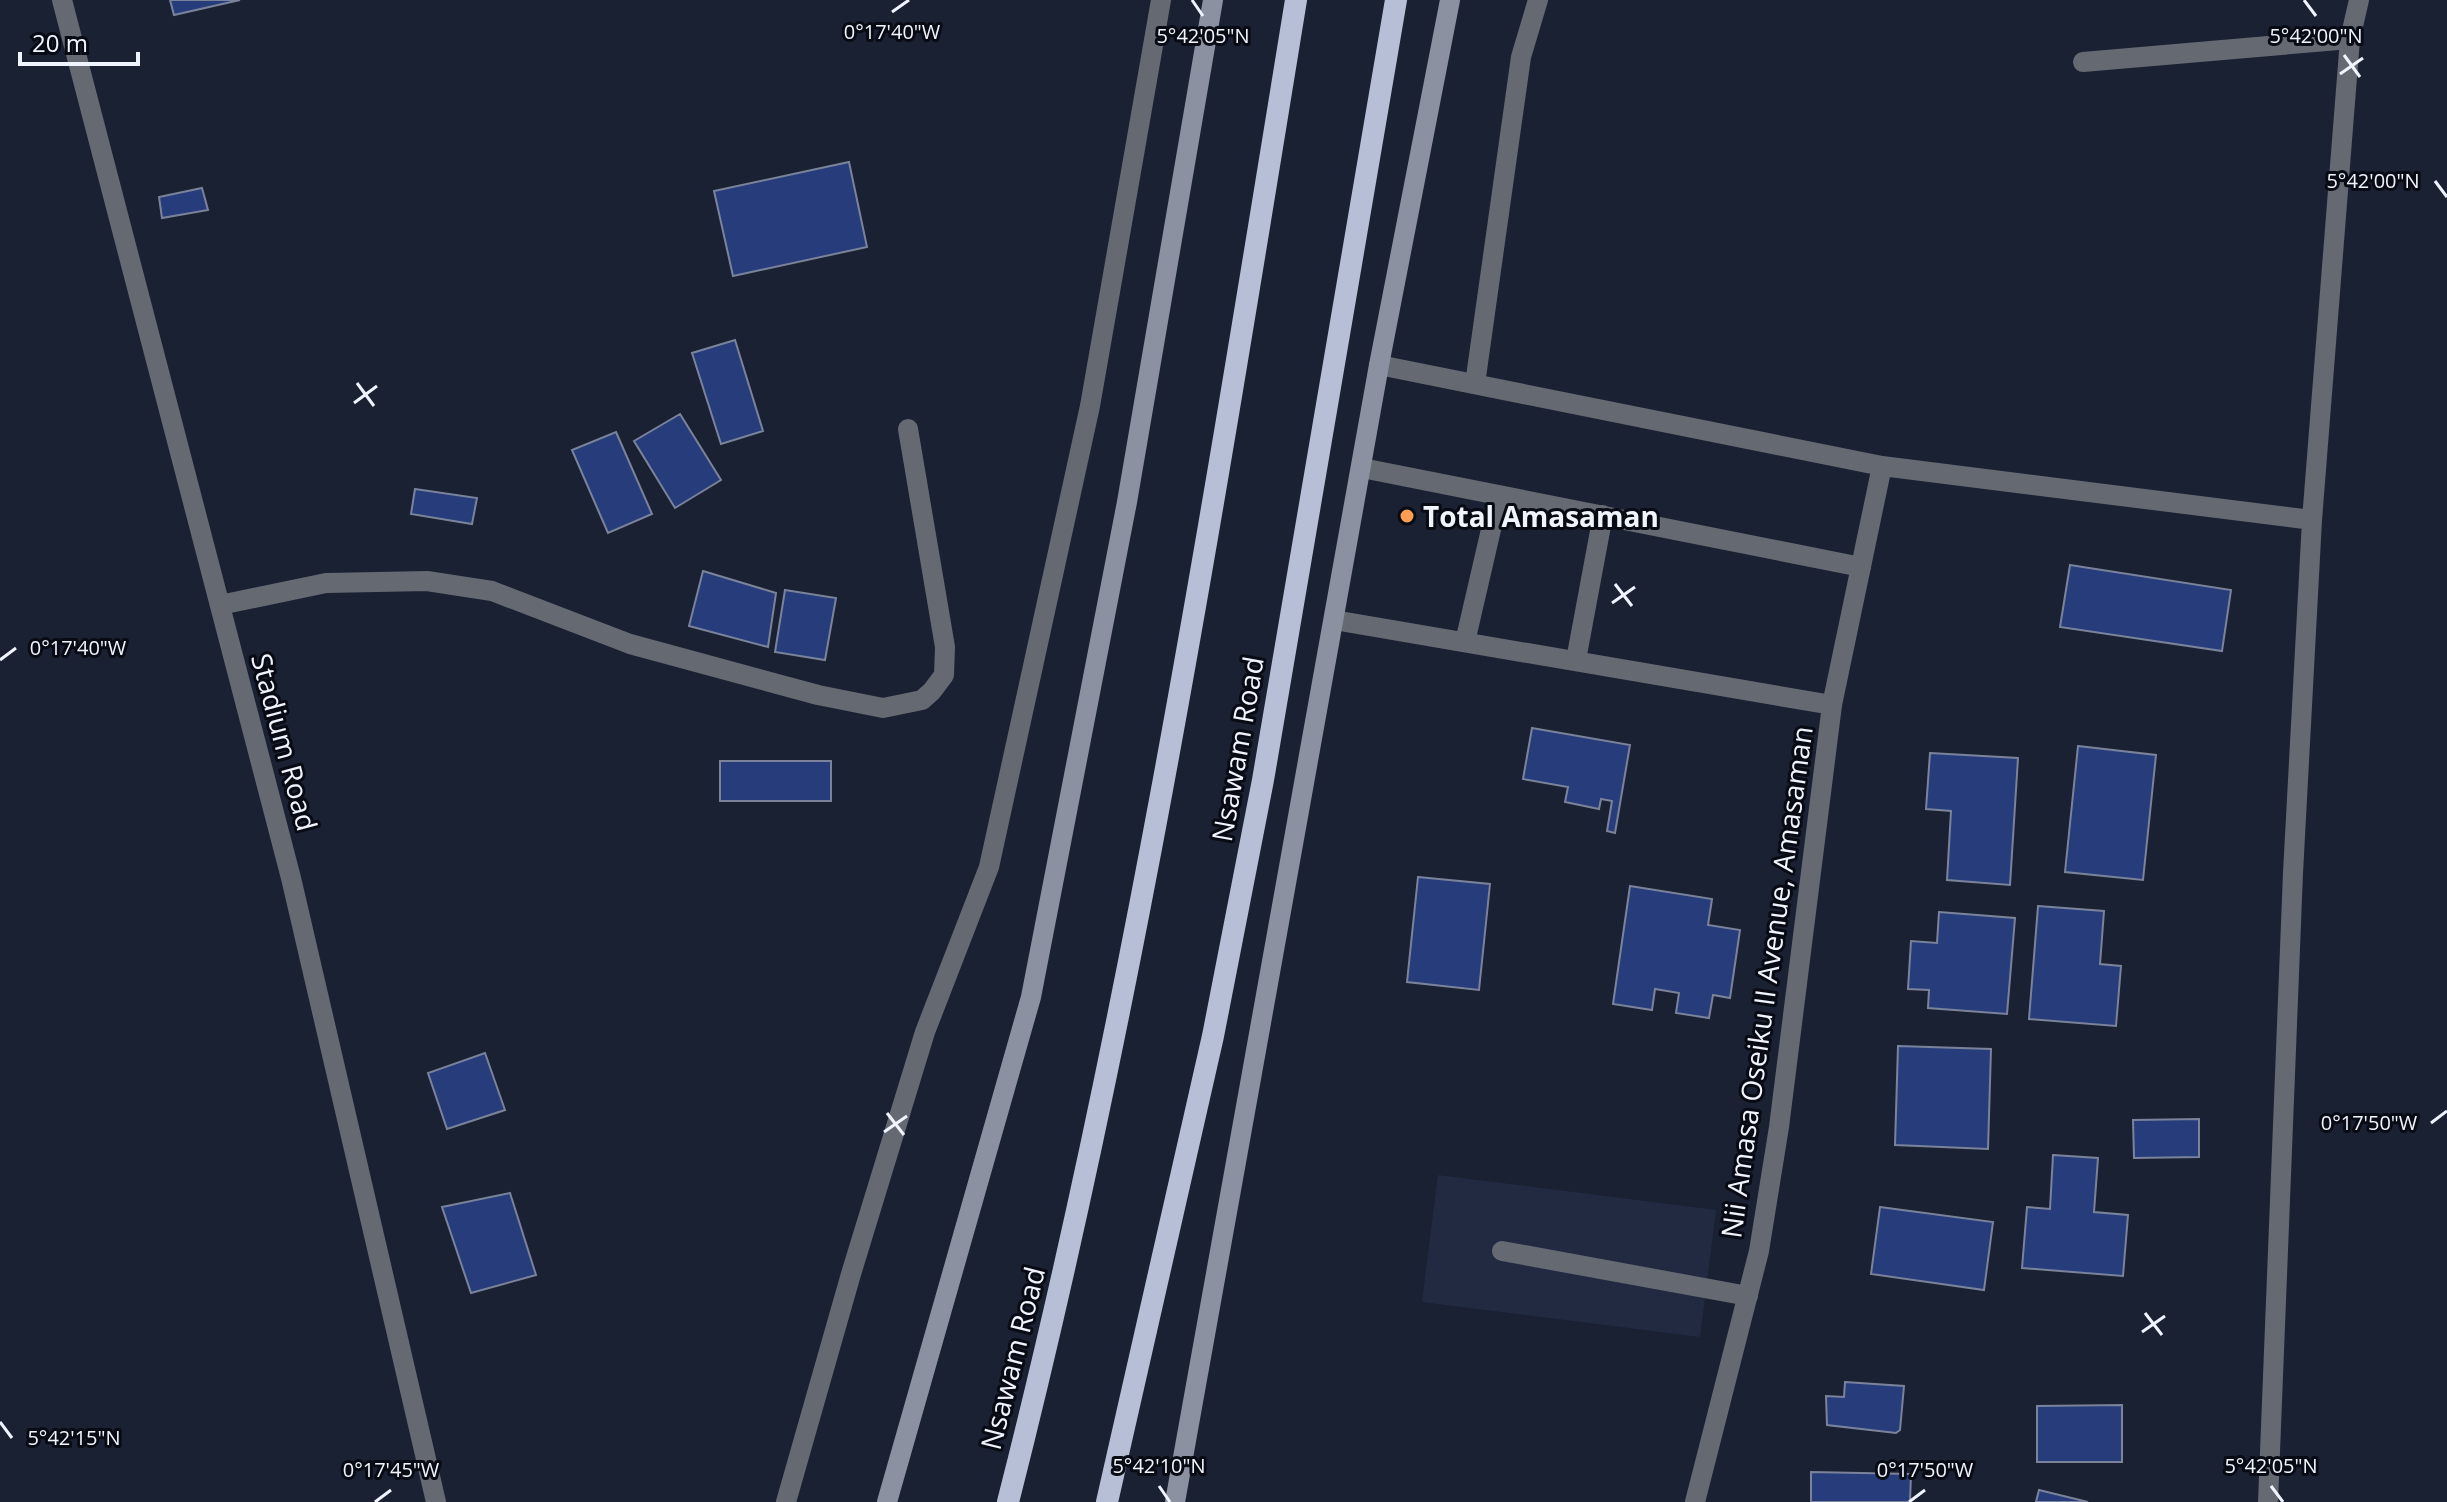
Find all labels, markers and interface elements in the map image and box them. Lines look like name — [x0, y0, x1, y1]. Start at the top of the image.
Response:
scale bar — [20, 16, 138, 66]
text: 0°17'40"W — [844, 18, 941, 45]
text: 5°42'05"N — [1156, 22, 1250, 49]
text: 5°42'00"N — [2269, 22, 2363, 49]
text: 20 m — [32, 26, 88, 59]
text: 5°42'00"N — [2326, 167, 2420, 194]
place label: Total Amasaman — [1423, 497, 1659, 535]
marker: Total Amasaman — [1398, 507, 1416, 525]
text: 0°17'40"W — [30, 634, 127, 661]
street label: Stadium Road — [243, 649, 327, 835]
street label: Nsawam Road — [1202, 653, 1272, 845]
street label: Nii Amasa Oseiku II Avenue, Amasaman — [1711, 724, 1821, 1240]
text: 0°17'50"W — [2321, 1109, 2418, 1136]
street label: Nsawam Road — [971, 1263, 1053, 1453]
text: 5°42'15"N — [27, 1424, 121, 1451]
text: 5°42'10"N — [1112, 1452, 1206, 1479]
text: 5°42'05"N — [2224, 1452, 2318, 1479]
text: 0°17'45"W — [343, 1456, 440, 1483]
text: 0°17'50"W — [1877, 1456, 1974, 1483]

